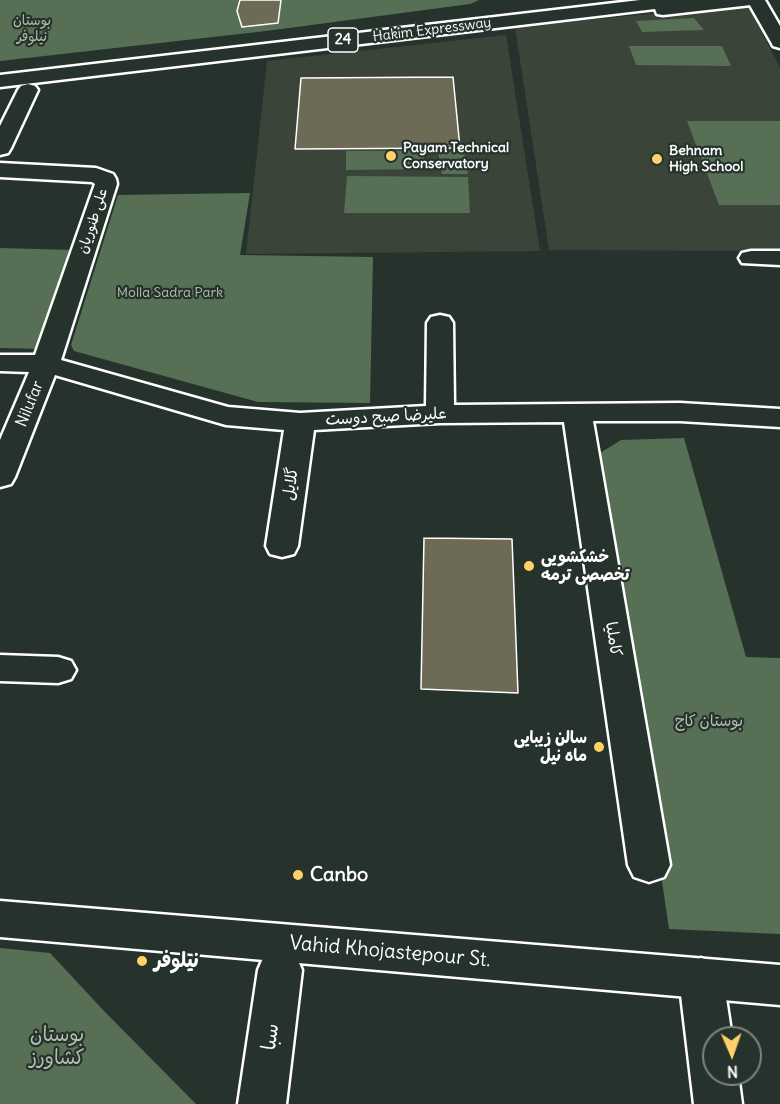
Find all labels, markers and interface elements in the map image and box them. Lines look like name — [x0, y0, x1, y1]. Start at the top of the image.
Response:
park label: بوستان نیلوفر — [13, 13, 51, 46]
street label: Hakim Expressway — [372, 14, 492, 46]
road number: 24 — [328, 28, 358, 52]
place label: Payam Technical Conservatory — [403, 140, 509, 172]
place label: Behnam High School — [669, 143, 743, 176]
marker: Payam Technical Conservatory — [384, 149, 398, 163]
marker: Behnam High School — [650, 152, 664, 166]
street label: علی طنوریان — [75, 186, 111, 256]
park label: Molla Sadra Park — [117, 285, 223, 301]
street label: Nilufar — [12, 378, 48, 430]
street label: علیرضا صبح دوست — [325, 404, 447, 430]
street label: گلایل — [279, 466, 303, 502]
place label: خشکشویی تخصصی ترمه — [541, 547, 629, 585]
marker: خشکشویی تخصصی ترمه — [522, 559, 536, 573]
street label: کاملیا — [601, 620, 625, 658]
park label: بوستان کاج — [675, 711, 743, 731]
place label: سالن زیبایی ماه نیل — [514, 728, 587, 766]
marker: سالن زیبایی ماه نیل — [592, 740, 606, 754]
place label: Canbo — [310, 863, 368, 887]
marker: Canbo — [291, 868, 305, 882]
street label: Vahid Khojastepour St. — [288, 931, 492, 973]
place label: نیلوفر — [154, 949, 199, 973]
marker: نیلوفر — [135, 954, 149, 968]
street label: سبا — [257, 1022, 285, 1052]
park label: بوستان کشاورز — [30, 1023, 84, 1070]
north arrow — [702, 1026, 762, 1086]
text: N — [727, 1062, 738, 1082]

